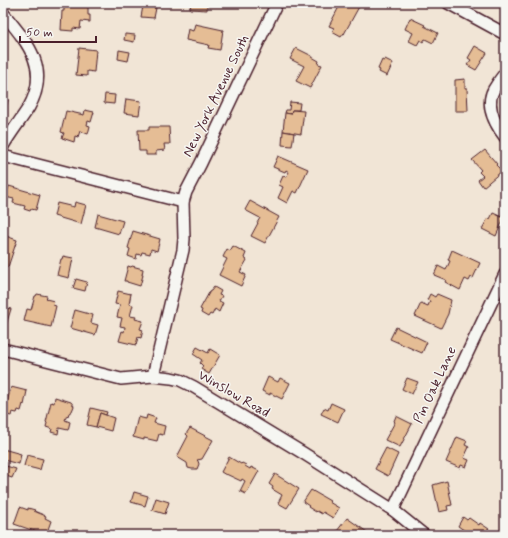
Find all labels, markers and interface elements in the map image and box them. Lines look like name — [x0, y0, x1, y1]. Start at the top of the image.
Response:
scale bar — [20, 18, 96, 44]
text: 50 m — [26, 25, 53, 41]
street label: New York Avenue South — [179, 32, 253, 160]
street label: Pin Oak Lane — [409, 344, 461, 426]
street label: Winslow Road — [195, 366, 273, 422]

